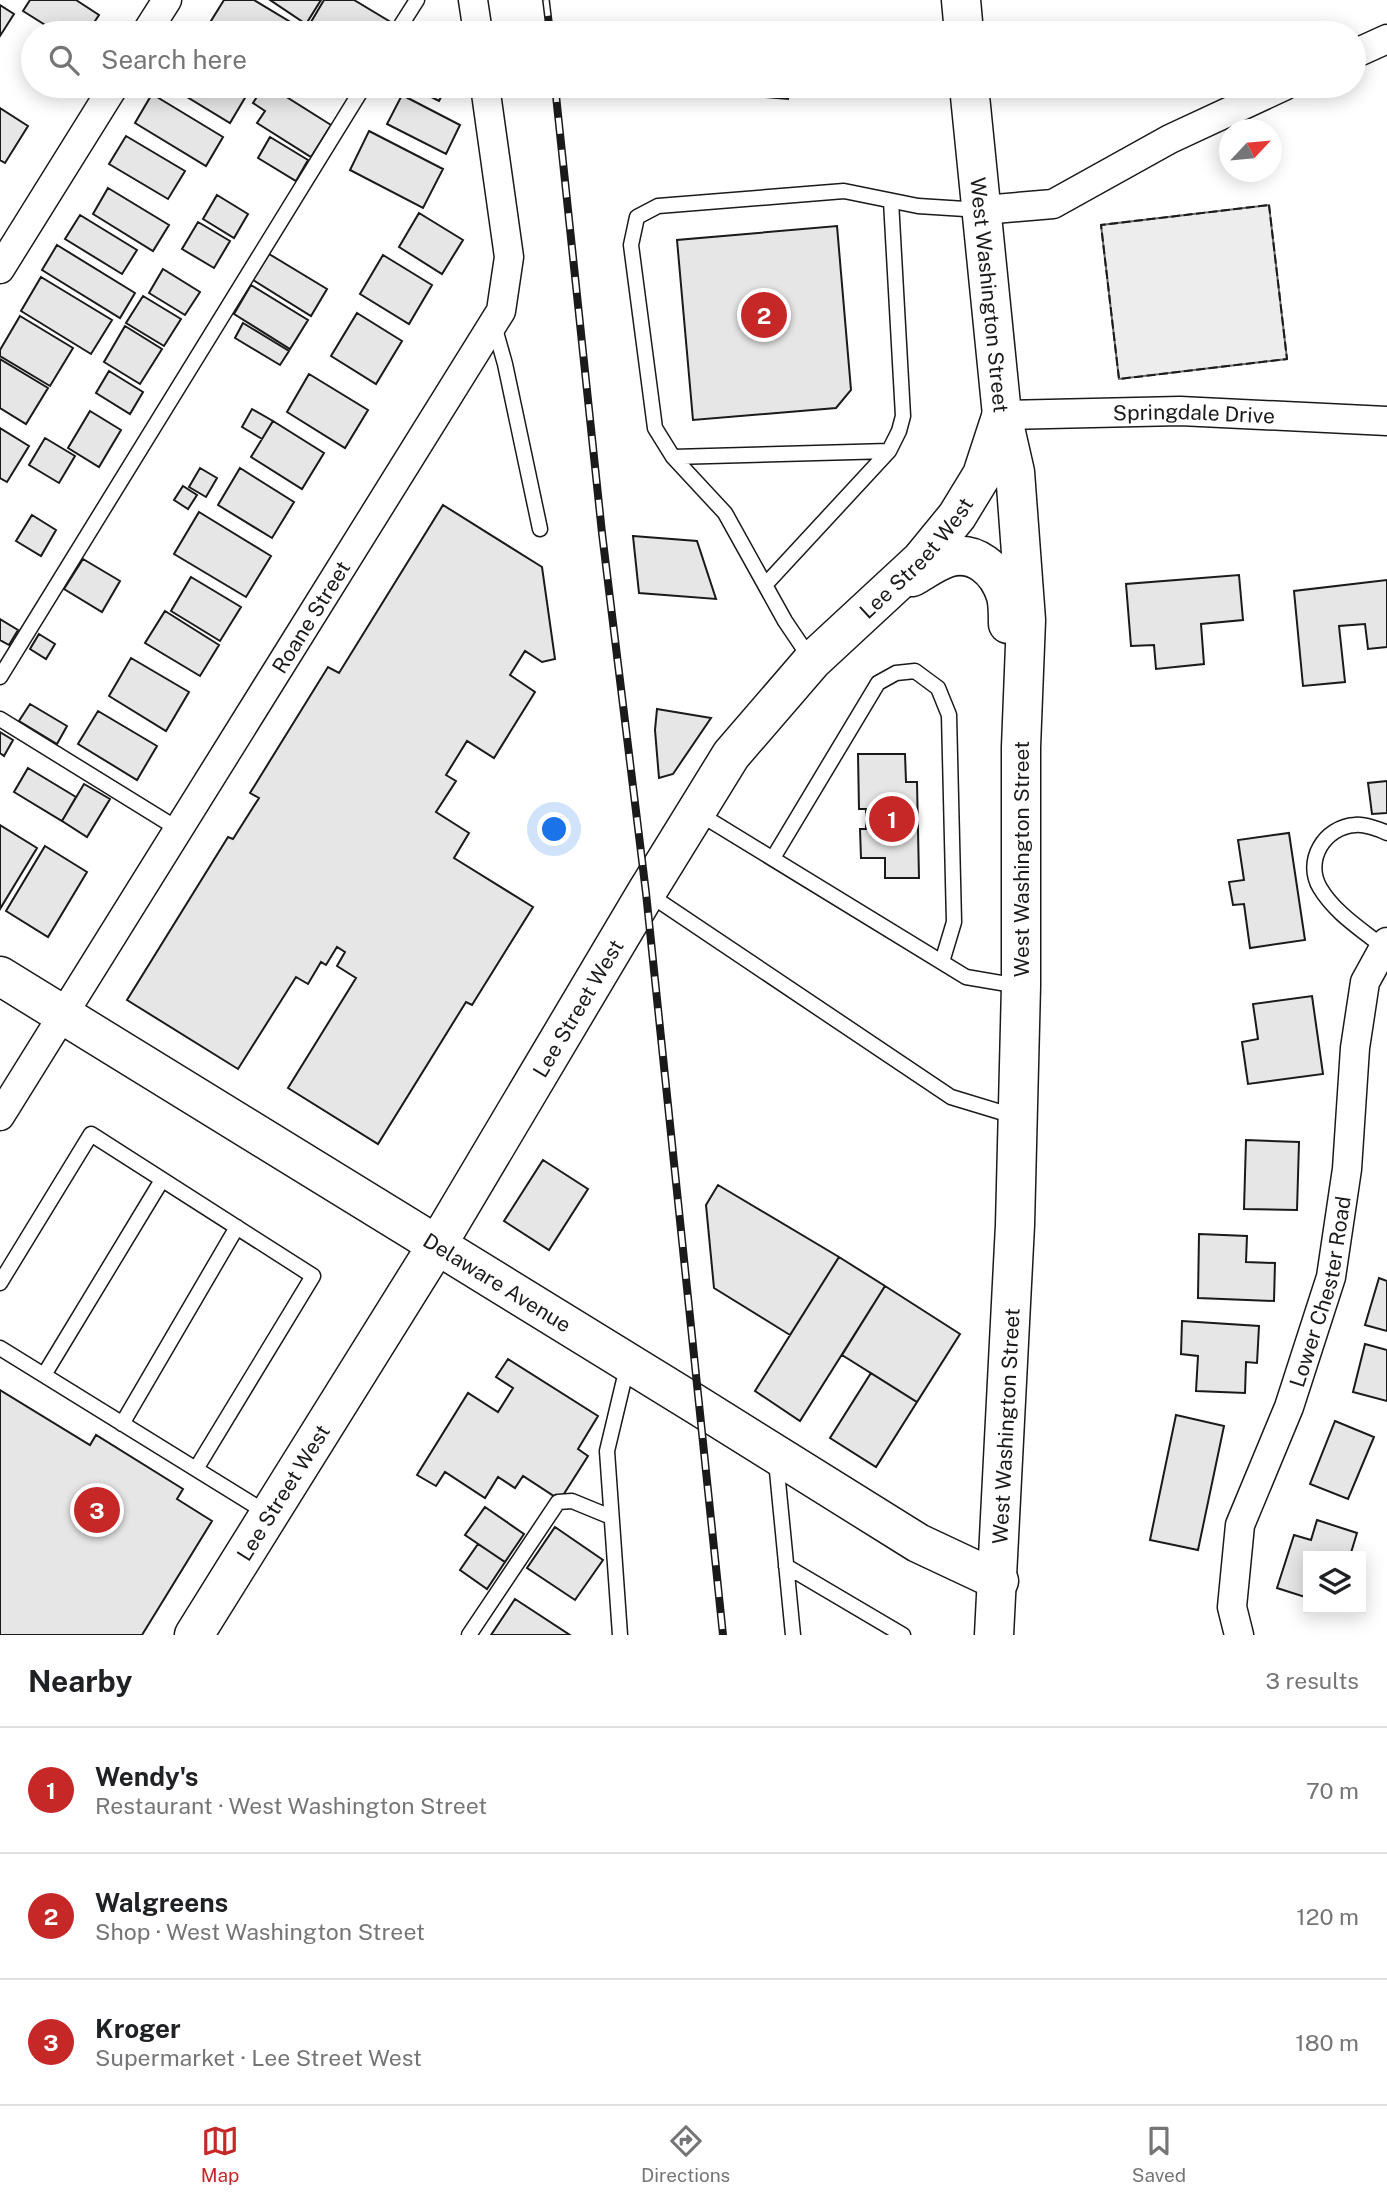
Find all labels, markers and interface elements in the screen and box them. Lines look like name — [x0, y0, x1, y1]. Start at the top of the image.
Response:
search box — [21, 21, 1366, 98]
icon: search — [45, 41, 83, 79]
text: Search here — [101, 44, 247, 75]
north arrow — [1219, 119, 1282, 182]
street label: West Washington Street — [966, 176, 1014, 414]
pin: 2 — [741, 289, 787, 341]
street label: Springdale Drive — [1113, 398, 1276, 428]
street label: Lee Street West — [854, 493, 978, 623]
street label: Roane Street — [266, 556, 355, 678]
street label: West Washington Street — [1009, 741, 1034, 977]
pin: 1 — [869, 793, 915, 845]
your location — [537, 812, 571, 846]
street label: Lee Street West — [527, 935, 628, 1082]
street label: Lower Chester Road — [1284, 1194, 1355, 1390]
street label: Delaware Avenue — [419, 1227, 576, 1337]
street label: West Washington Street — [987, 1307, 1025, 1545]
street label: Lee Street West — [231, 1420, 335, 1565]
pin: 3 — [74, 1484, 120, 1536]
map controls — [1303, 1551, 1366, 1614]
button: layers — [1303, 1551, 1366, 1614]
text: Nearby — [28, 1663, 132, 1699]
text: 3 results — [1265, 1667, 1359, 1694]
text: Wendy's — [95, 1761, 198, 1792]
text: 1 — [46, 1777, 56, 1804]
text: 70 m — [1306, 1777, 1359, 1804]
text: Restaurant · West Washington Street — [95, 1792, 487, 1819]
text: Walgreens — [95, 1887, 228, 1918]
text: 2 — [44, 1903, 58, 1930]
text: 120 m — [1296, 1903, 1359, 1930]
text: Shop · West Washington Street — [95, 1918, 425, 1945]
text: Kroger — [95, 2013, 181, 2044]
text: 3 — [43, 2029, 59, 2056]
text: 180 m — [1295, 2029, 1359, 2056]
text: Supermarket · Lee Street West — [95, 2044, 422, 2071]
tab: Map — [201, 2122, 239, 2186]
tab: Directions — [641, 2122, 730, 2186]
tab: Saved — [1132, 2122, 1186, 2186]

